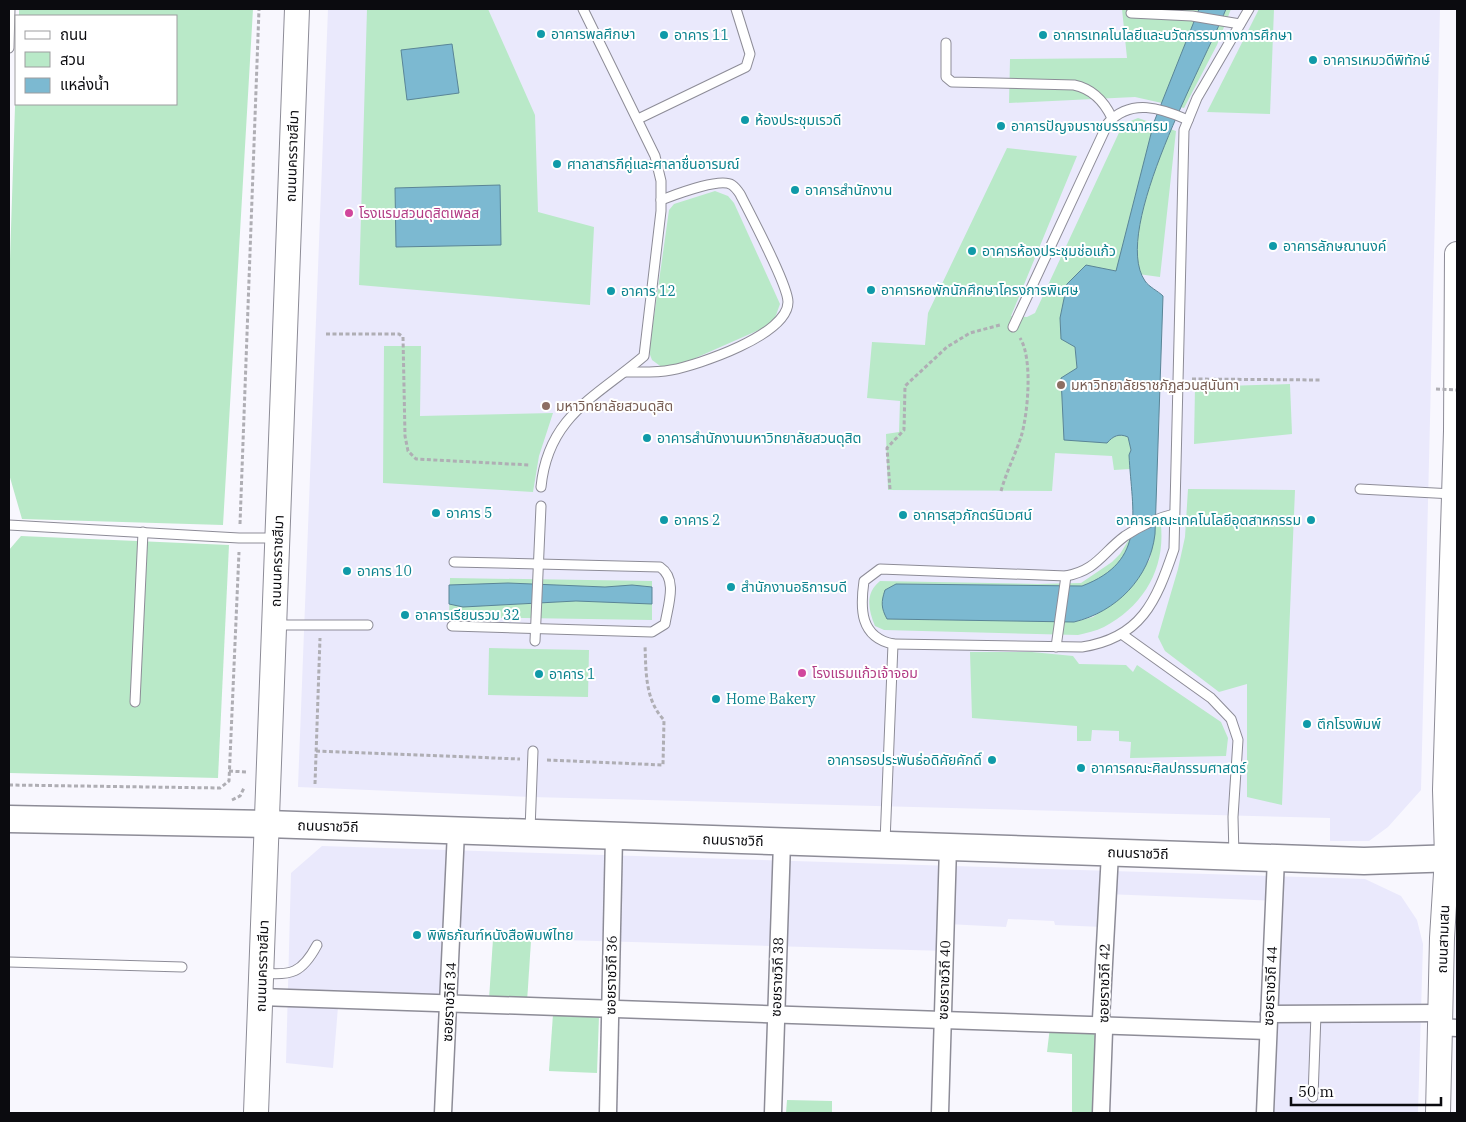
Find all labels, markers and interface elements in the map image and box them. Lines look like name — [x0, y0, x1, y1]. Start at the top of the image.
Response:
legend — [15, 15, 178, 105]
text: ถนน — [60, 25, 87, 44]
place label: อาคารพลศึกษา — [551, 25, 635, 43]
place label: อาคาร 11 — [674, 26, 729, 44]
place label: อาคารเทคโนโลยีและนวัตกรรมทางการศึกษา — [1053, 26, 1292, 44]
marker: อาคารพลศึกษา — [535, 28, 547, 40]
marker: อาคาร 11 — [658, 29, 670, 41]
marker: อาคารเทคโนโลยีและนวัตกรรมทางการศึกษา — [1037, 29, 1049, 41]
text: สวน — [60, 50, 85, 69]
place label: อาคารเหมวดีพิทักษ์ — [1323, 51, 1430, 69]
marker: อาคารเหมวดีพิทักษ์ — [1307, 54, 1319, 66]
text: แหล่งน้ำ — [60, 74, 109, 94]
street label: ถนนนครราชสีมา — [281, 110, 303, 202]
place label: ห้องประชุมเรวดี — [755, 111, 841, 129]
marker: ห้องประชุมเรวดี — [739, 114, 751, 126]
place label: อาคารปัญจมราชบรรณาศรม — [1011, 117, 1168, 135]
marker: อาคารปัญจมราชบรรณาศรม — [995, 120, 1007, 132]
place label: ศาลาสารภีคู่และศาลาชื่นอารมณ์ — [567, 154, 740, 173]
marker: ศาลาสารภีคู่และศาลาชื่นอารมณ์ — [551, 158, 563, 170]
place label: อาคารสำนักงาน — [805, 181, 892, 199]
marker: อาคารสำนักงาน — [789, 184, 801, 196]
place label: โรงแรมสวนดุสิตเพลส — [359, 204, 479, 222]
marker: โรงแรมสวนดุสิตเพลส — [343, 207, 355, 219]
place label: อาคารลักษณานงค์ — [1283, 237, 1386, 255]
marker: อาคารลักษณานงค์ — [1267, 240, 1279, 252]
place label: อาคารห้องประชุมช่อแก้ว — [982, 242, 1116, 260]
marker: อาคารห้องประชุมช่อแก้ว — [966, 245, 978, 257]
place label: อาคารหอพักนักศึกษาโครงการพิเศษ — [881, 281, 1079, 299]
place label: อาคาร 12 — [621, 282, 676, 300]
marker: อาคารหอพักนักศึกษาโครงการพิเศษ — [865, 284, 877, 296]
marker: อาคาร 12 — [605, 285, 617, 297]
place label: มหาวิทยาลัยราชภัฏสวนสุนันทา — [1071, 376, 1239, 394]
marker: มหาวิทยาลัยราชภัฏสวนสุนันทา — [1055, 379, 1067, 391]
place label: มหาวิทยาลัยสวนดุสิต — [556, 397, 673, 415]
marker: มหาวิทยาลัยสวนดุสิต — [540, 400, 552, 412]
place label: อาคารสำนักงานมหาวิทยาลัยสวนดุสิต — [657, 429, 862, 447]
marker: อาคารสำนักงานมหาวิทยาลัยสวนดุสิต — [641, 432, 653, 444]
place label: อาคาร 5 — [446, 504, 492, 522]
place label: อาคารสุวภักตร์นิเวศน์ — [913, 506, 1032, 524]
marker: อาคาร 5 — [430, 507, 442, 519]
marker: อาคารสุวภักตร์นิเวศน์ — [897, 509, 909, 521]
place label: อาคาร 2 — [674, 511, 720, 529]
place label: อาคารคณะเทคโนโลยีอุตสาหกรรม — [1116, 511, 1301, 529]
marker: อาคาร 2 — [658, 514, 670, 526]
marker: อาคารคณะเทคโนโลยีอุตสาหกรรม — [1305, 514, 1317, 526]
street label: ถนนนครราชสีมา — [266, 515, 288, 607]
place label: อาคาร 10 — [357, 562, 412, 580]
marker: อาคาร 10 — [341, 565, 353, 577]
place label: สำนักงานอธิการบดี — [741, 578, 847, 596]
marker: สำนักงานอธิการบดี — [725, 581, 737, 593]
place label: อาคารเรียนรวม 32 — [415, 606, 520, 624]
marker: อาคารเรียนรวม 32 — [399, 609, 411, 621]
place label: โรงแรมแก้วเจ้าจอม — [812, 664, 918, 682]
place label: อาคาร 1 — [549, 665, 595, 683]
marker: โรงแรมแก้วเจ้าจอม — [796, 667, 808, 679]
marker: อาคาร 1 — [533, 668, 545, 680]
place label: Home Bakery — [726, 690, 816, 708]
marker: Home Bakery — [710, 693, 722, 705]
place label: ตึกโรงพิมพ์ — [1317, 715, 1381, 733]
marker: ตึกโรงพิมพ์ — [1301, 718, 1313, 730]
place label: อาคารอรประพันธ่อดิคัยคักดิ์ — [827, 751, 982, 769]
marker: อาคารอรประพันธ่อดิคัยคักดิ์ — [986, 754, 998, 766]
place label: อาคารคณะศิลปกรรมศาสตร์ — [1091, 759, 1247, 777]
marker: อาคารคณะศิลปกรรมศาสตร์ — [1075, 762, 1087, 774]
street label: ถนนราชวิถี — [297, 816, 359, 836]
street label: ถนนราชวิถี — [702, 830, 764, 850]
street label: ถนนราชวิถี — [1107, 843, 1169, 863]
street label: ถนนสามเสน — [1433, 904, 1453, 974]
street label: ถนนนครราชสีมา — [251, 920, 273, 1012]
place label: พิพิธภัณฑ์หนังสือพิมพ์ไทย — [427, 926, 574, 944]
marker: พิพิธภัณฑ์หนังสือพิมพ์ไทย — [411, 929, 423, 941]
street label: ซอยราชวิถี 36 — [601, 935, 621, 1015]
street label: ซอยราชวิถี 38 — [767, 937, 787, 1017]
street label: ซอยราชวิถี 40 — [934, 940, 954, 1020]
street label: ซอยราชวิถี 42 — [1094, 943, 1114, 1023]
street label: ซอยราชวิถี 44 — [1259, 946, 1281, 1026]
street label: ซอยราชวิถี 34 — [438, 962, 460, 1042]
scale bar — [1291, 1074, 1441, 1106]
text: 50 m — [1298, 1082, 1334, 1101]

